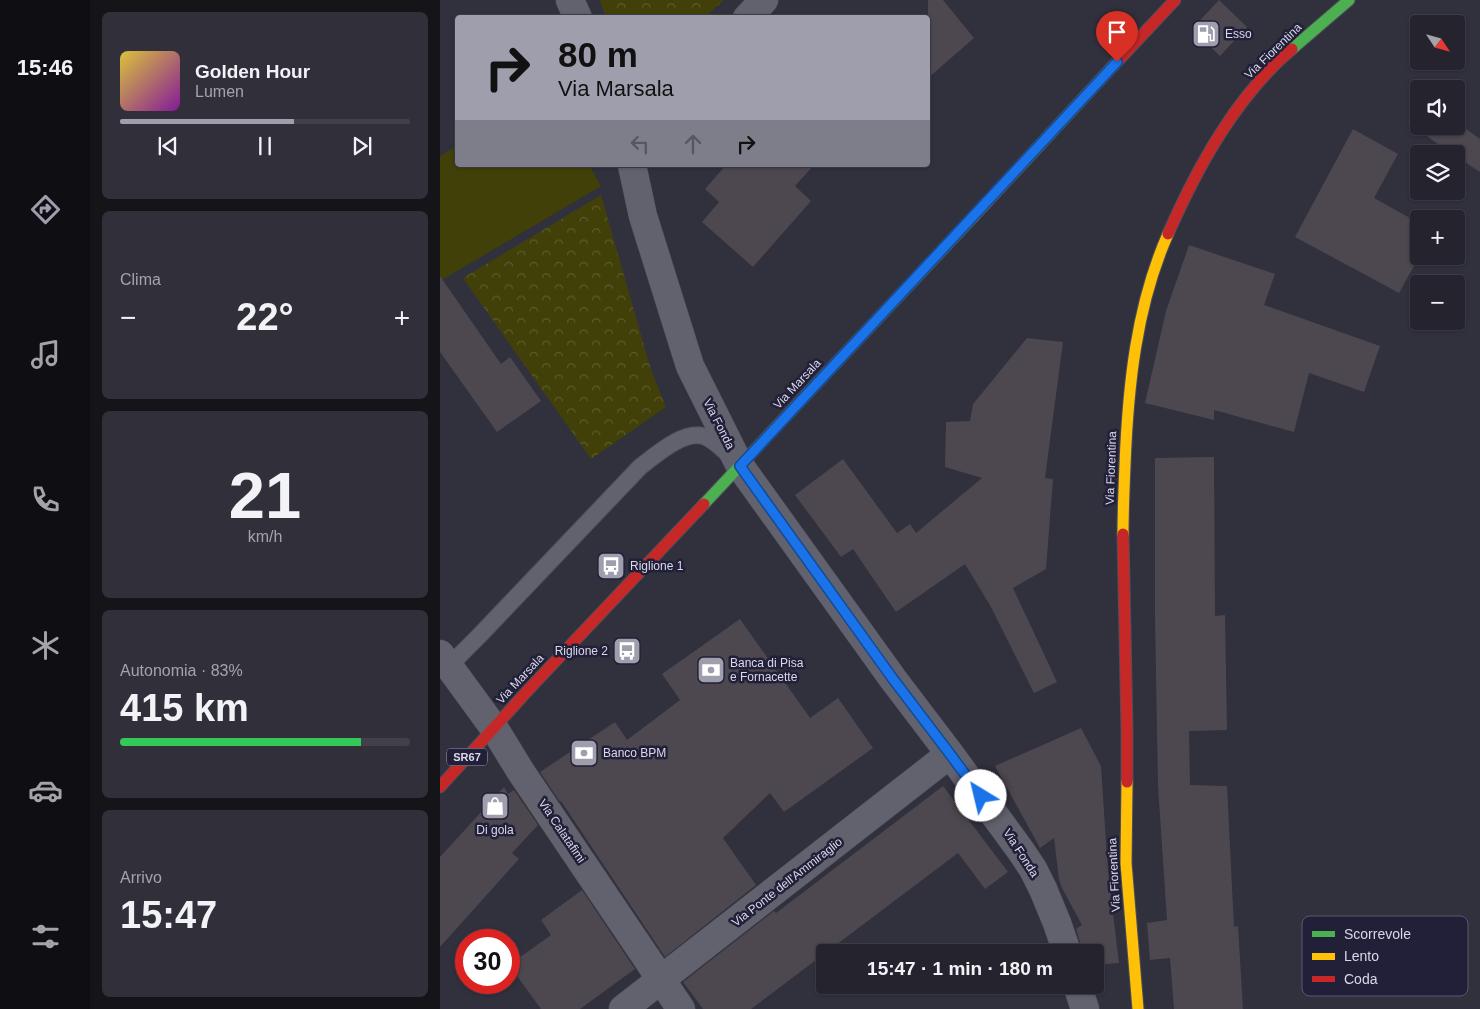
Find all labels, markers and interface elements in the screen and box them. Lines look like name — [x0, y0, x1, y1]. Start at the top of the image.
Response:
pin — [1096, 11, 1138, 62]
north arrow — [1410, 15, 1465, 70]
map controls — [1410, 15, 1465, 330]
icon: arrive — [1103, 18, 1131, 46]
fuel station icon: Esso — [1191, 19, 1221, 49]
street label: Via Fiorentina — [1242, 20, 1305, 82]
place label: Esso — [1225, 27, 1252, 41]
icon: right — [475, 35, 540, 100]
text: 80 m — [558, 35, 638, 74]
text: 15:46 — [17, 55, 73, 80]
text: Golden Hour — [195, 61, 310, 82]
text: Via Marsala — [558, 76, 674, 101]
button: sound — [1410, 80, 1465, 135]
text: Lumen — [195, 83, 244, 100]
icon: left — [626, 130, 654, 158]
icon: ahead — [679, 130, 707, 158]
icon: right — [732, 130, 760, 158]
icon: previous — [154, 132, 182, 160]
icon: pause — [251, 132, 279, 160]
icon: next — [348, 132, 376, 160]
button: layers — [1410, 145, 1465, 200]
icon: directions — [28, 192, 63, 227]
button: + — [1410, 210, 1465, 265]
text: Clima — [120, 271, 161, 288]
button: − — [1410, 275, 1465, 330]
text: 22° — [236, 296, 294, 338]
text: − — [120, 302, 136, 333]
text: + — [394, 302, 410, 333]
icon: music — [28, 337, 63, 372]
street label: Via Marsala — [770, 356, 824, 412]
street label: Via Fonda — [700, 397, 738, 452]
street label: Via Fiorentina — [1103, 431, 1119, 505]
text: 21 — [229, 459, 301, 532]
icon: phone — [28, 482, 63, 517]
text: km/h — [248, 528, 282, 545]
bus stop icon: Riglione 1 — [596, 551, 626, 581]
place label: Riglione 1 — [630, 559, 684, 573]
icon: climate — [28, 628, 63, 663]
bus stop icon: Riglione 2 — [612, 636, 642, 666]
place label: Riglione 2 — [555, 644, 608, 658]
street label: Via Marsala — [493, 651, 547, 707]
bank icon: Banca di Pisa e Fornacette — [696, 655, 726, 685]
place label: Banca di Pisa e Fornacette — [730, 656, 804, 684]
text: Autonomia · 83% — [120, 662, 243, 679]
text: 415 km — [120, 687, 249, 729]
bank icon: Banco BPM — [569, 738, 599, 768]
place label: Banco BPM — [603, 746, 666, 760]
road number: SR67 — [447, 749, 487, 766]
position arrow — [954, 769, 1006, 821]
icon: car — [28, 773, 63, 808]
shop icon: Di gola — [480, 791, 510, 821]
street label: Via Calatafimi — [536, 796, 588, 866]
place label: Di gola — [476, 823, 514, 837]
street label: Via Fonda — [1000, 826, 1042, 880]
street label: Via Ponte dell'Ammiraglio — [729, 834, 845, 929]
street label: Via Fiorentina — [1105, 837, 1123, 912]
text: Arrivo — [120, 869, 162, 886]
text: 15:47 — [120, 894, 217, 936]
legend — [1302, 916, 1468, 996]
icon: filters — [28, 919, 63, 954]
text: Scorrevole — [1344, 926, 1411, 942]
speed limit sign: 30 — [455, 929, 520, 994]
text: Lento — [1344, 948, 1379, 964]
text: 15:47 · 1 min · 180 m — [867, 958, 1053, 979]
text: Coda — [1344, 971, 1378, 987]

